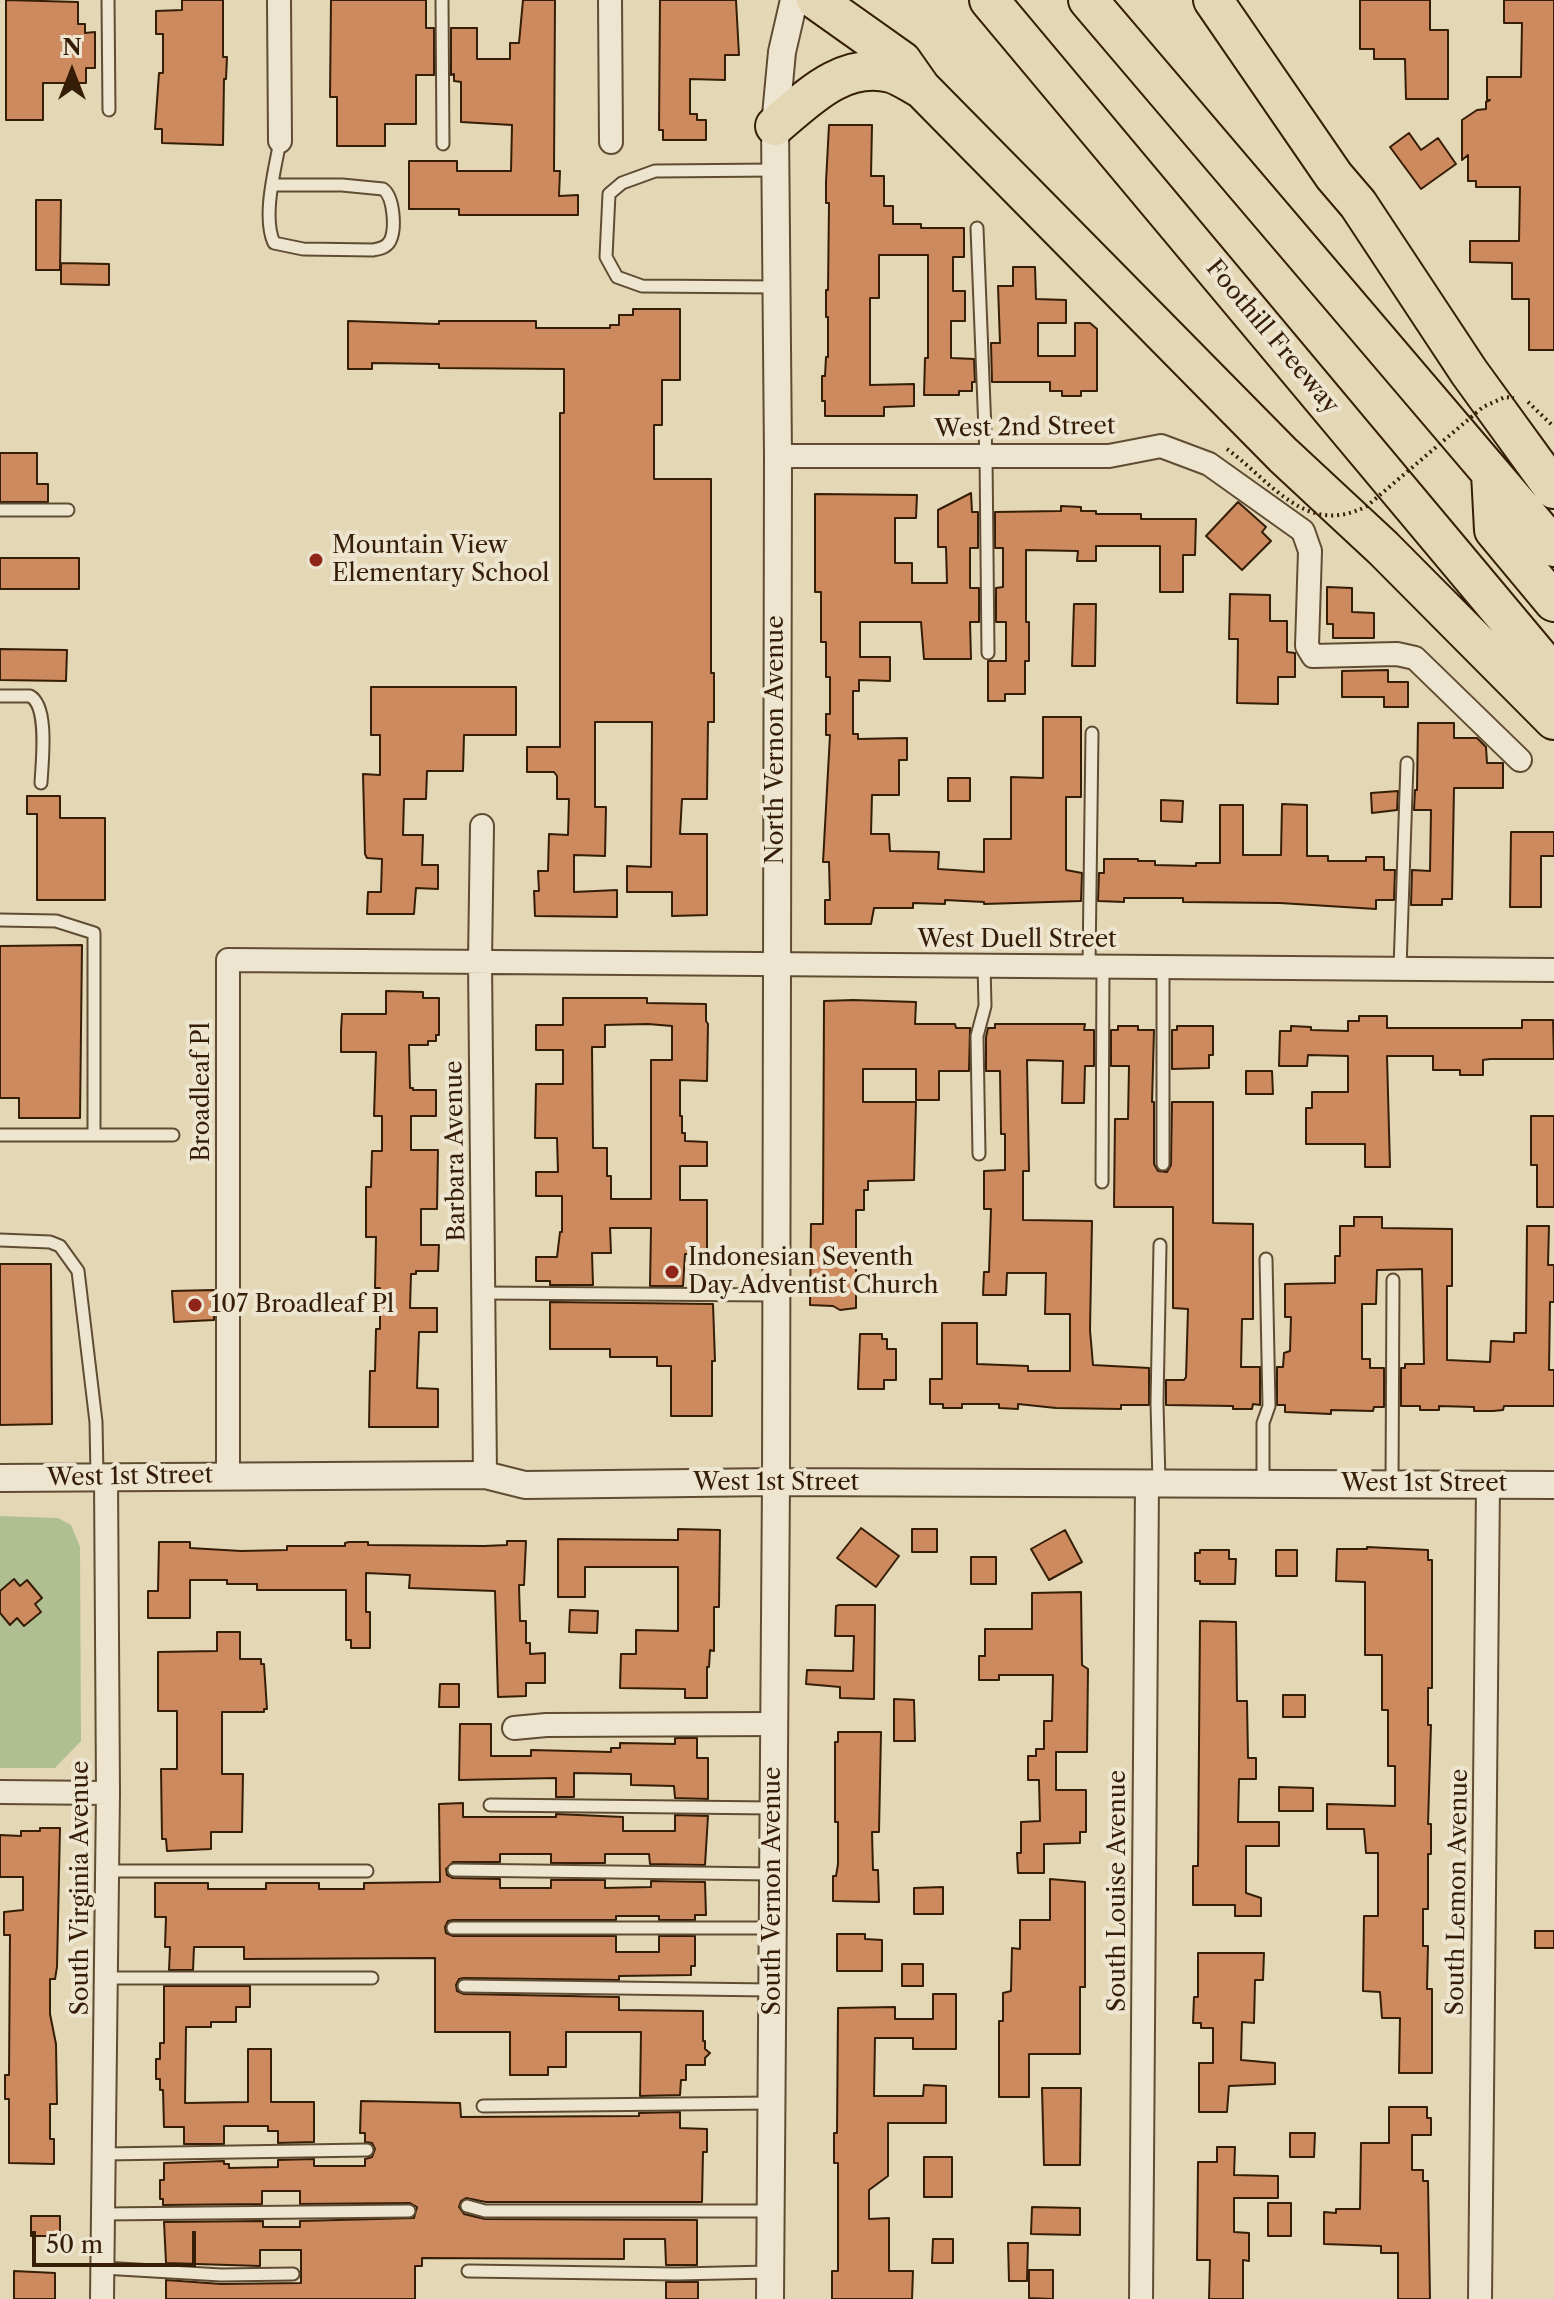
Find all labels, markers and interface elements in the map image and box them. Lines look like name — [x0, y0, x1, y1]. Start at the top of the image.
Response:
north arrow — [32, 32, 112, 112]
text: N — [62, 34, 82, 61]
street label: Foothill Freeway — [1199, 254, 1345, 420]
street label: West 2nd Street — [934, 412, 1116, 444]
place label: Mountain View Elementary School — [332, 532, 549, 588]
marker: Mountain View Elementary School — [307, 551, 325, 569]
street label: North Vernon Avenue — [762, 615, 790, 865]
street label: West Duell Street — [917, 926, 1117, 954]
street label: Broadleaf Pl — [188, 1022, 216, 1162]
street label: Barbara Avenue — [440, 1060, 472, 1242]
place label: Indonesian Seventh Day Adventist Church — [688, 1244, 939, 1300]
marker: Indonesian Seventh Day Adventist Church — [663, 1263, 681, 1281]
place label: 107 Broadleaf Pl — [211, 1291, 394, 1319]
marker: 107 Broadleaf Pl — [186, 1296, 204, 1314]
street label: West 1st Street — [47, 1461, 213, 1493]
street label: West 1st Street — [693, 1469, 859, 1497]
street label: West 1st Street — [1341, 1470, 1507, 1498]
street label: South Virginia Avenue — [67, 1760, 95, 2016]
street label: South Vernon Avenue — [759, 1767, 787, 2015]
street label: South Lemon Avenue — [1441, 1768, 1475, 2016]
street label: South Louise Avenue — [1104, 1770, 1132, 2012]
scale bar — [36, 2215, 200, 2265]
text: 50 m — [46, 2230, 103, 2259]

